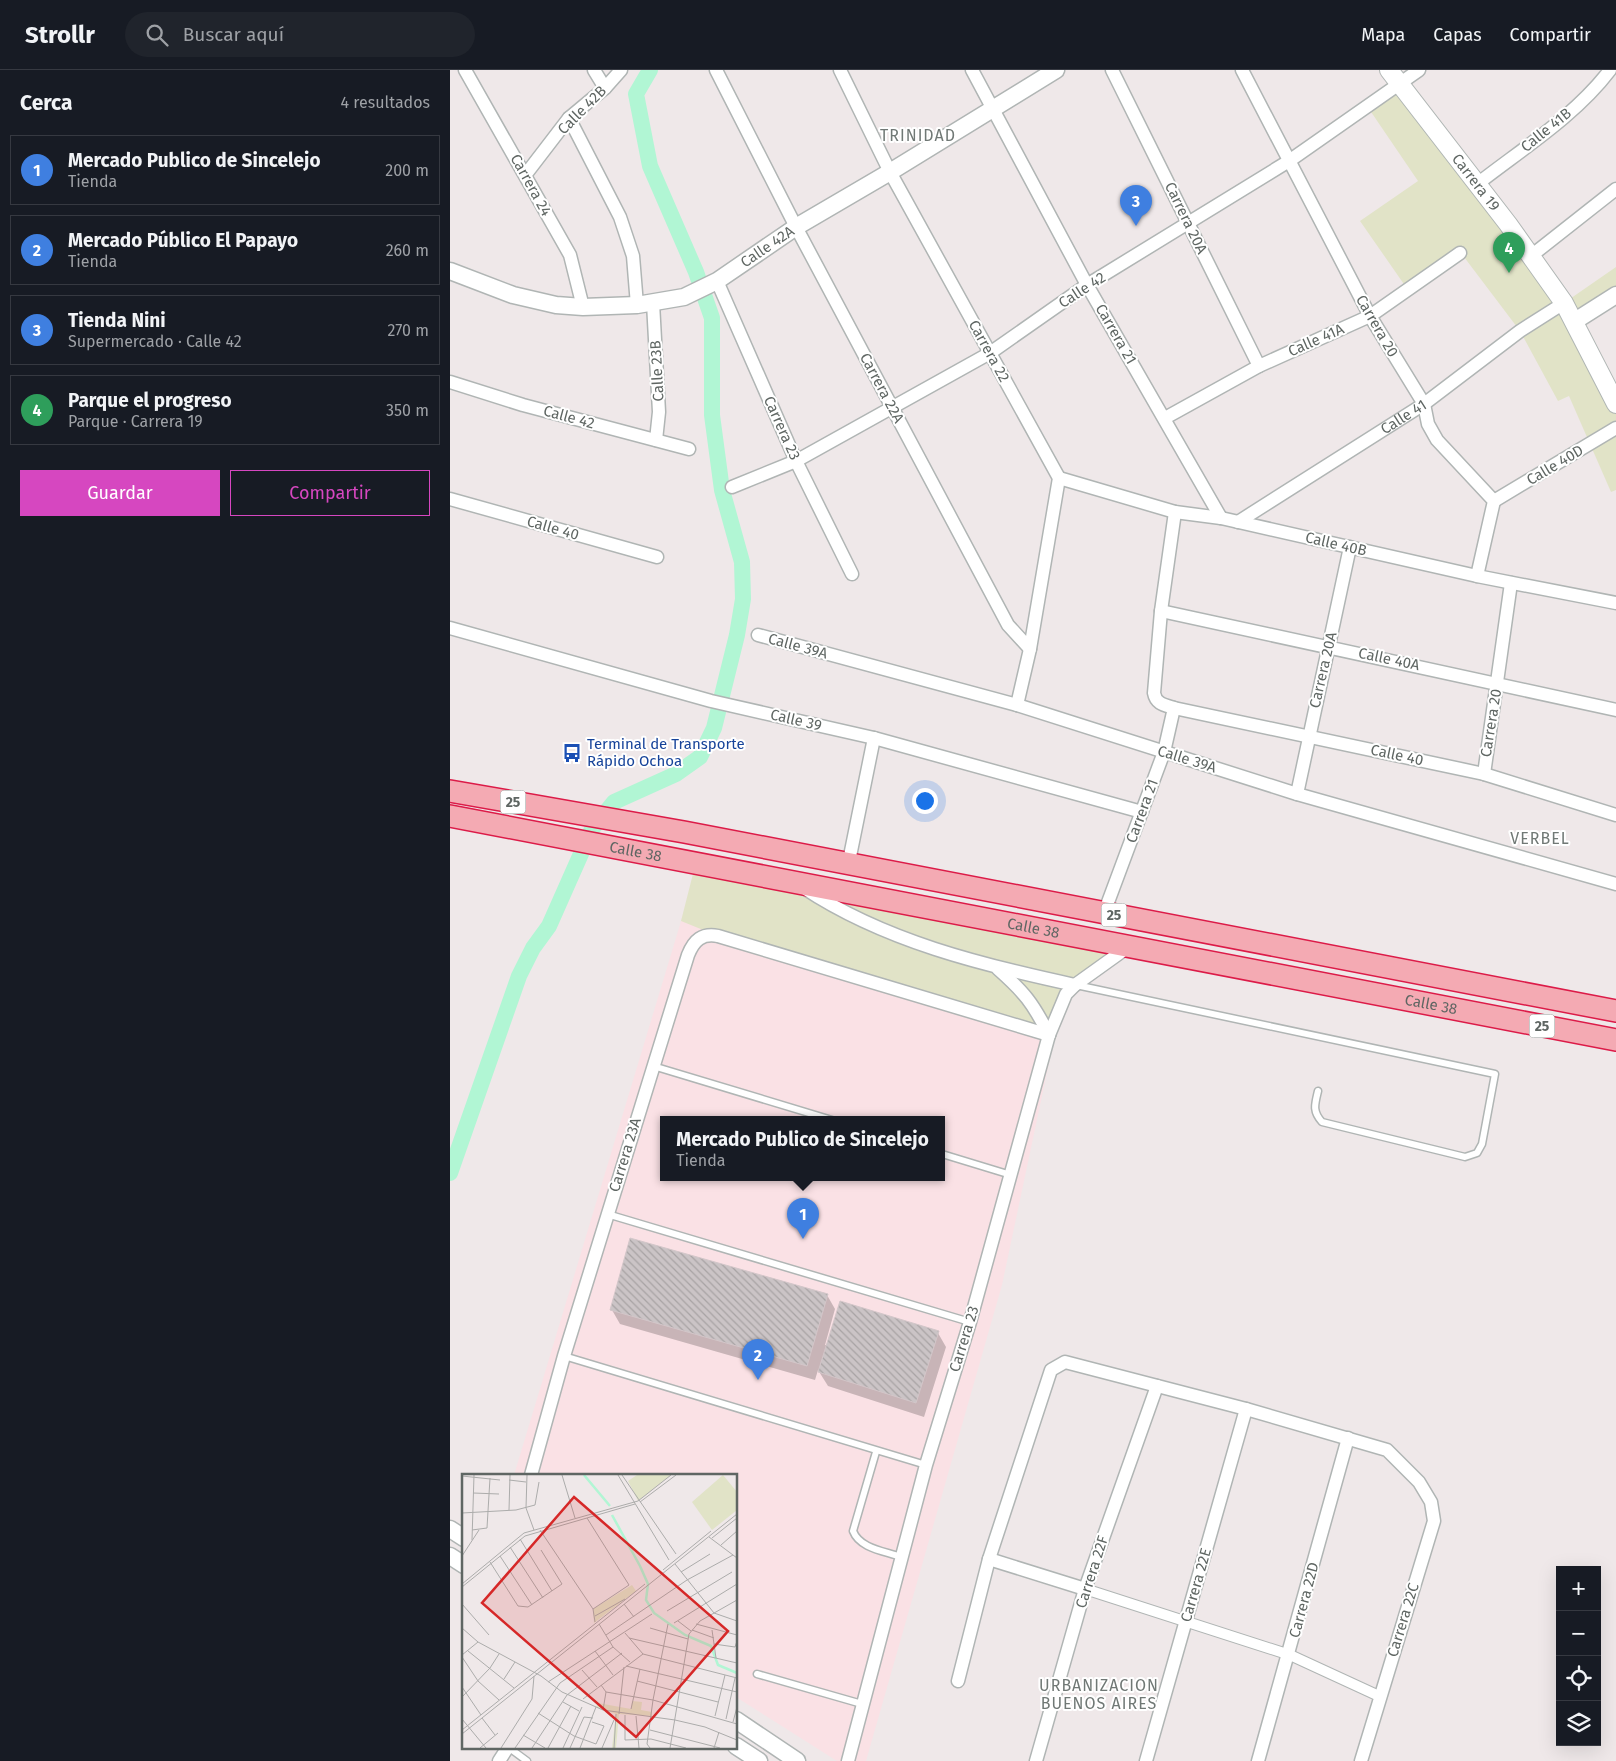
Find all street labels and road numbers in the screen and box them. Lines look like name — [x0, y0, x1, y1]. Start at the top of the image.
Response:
street label: Calle 42B — [554, 82, 610, 138]
street label: Calle 41B — [1517, 104, 1575, 156]
street label: Carrera 19 — [1448, 150, 1504, 215]
street label: Carrera 24 — [507, 151, 555, 219]
street label: Carrera 20A — [1161, 179, 1211, 257]
street label: Calle 42A — [737, 222, 798, 271]
street label: Calle 42 — [1055, 268, 1109, 312]
street label: Carrera 20 — [1352, 292, 1402, 360]
street label: Carrera 21 — [1092, 301, 1140, 367]
street label: Carrera 22 — [965, 317, 1013, 385]
street label: Calle 41A — [1285, 320, 1347, 360]
street label: Calle 23B — [646, 340, 668, 402]
street label: Carrera 22A — [856, 350, 908, 426]
street label: Carrera 23 — [760, 393, 804, 463]
street label: Calle 41 — [1377, 396, 1430, 438]
street label: Calle 42 — [541, 402, 597, 432]
street label: Calle 40D — [1523, 441, 1587, 489]
street label: Calle 40 — [525, 512, 581, 544]
street label: Calle 40B — [1303, 528, 1369, 560]
street label: Calle 39A — [766, 629, 830, 663]
street label: Carrera 20A — [1306, 630, 1341, 710]
street label: Calle 40A — [1357, 644, 1422, 674]
street label: Carrera 20 — [1477, 688, 1505, 758]
street label: Calle 39 — [768, 705, 824, 735]
street label: Calle 40 — [1369, 741, 1425, 769]
street label: Calle 39A — [1155, 742, 1219, 777]
street label: Carrera 21 — [1122, 777, 1162, 845]
road number: 25 — [500, 790, 526, 814]
street label: Calle 38 — [608, 838, 663, 865]
road number: 25 — [1102, 904, 1126, 926]
street label: Calle 38 — [1006, 914, 1061, 942]
street label: Calle 38 — [1403, 991, 1459, 1018]
road number: 25 — [1530, 1014, 1554, 1038]
street label: Carrera 23A — [605, 1115, 645, 1194]
street label: Carrera 23 — [945, 1304, 983, 1374]
street label: Carrera 22F — [1072, 1533, 1112, 1611]
street label: Carrera 22E — [1177, 1546, 1215, 1624]
street label: Carrera 22D — [1285, 1560, 1323, 1640]
street label: Carrera 22C — [1383, 1580, 1423, 1659]

